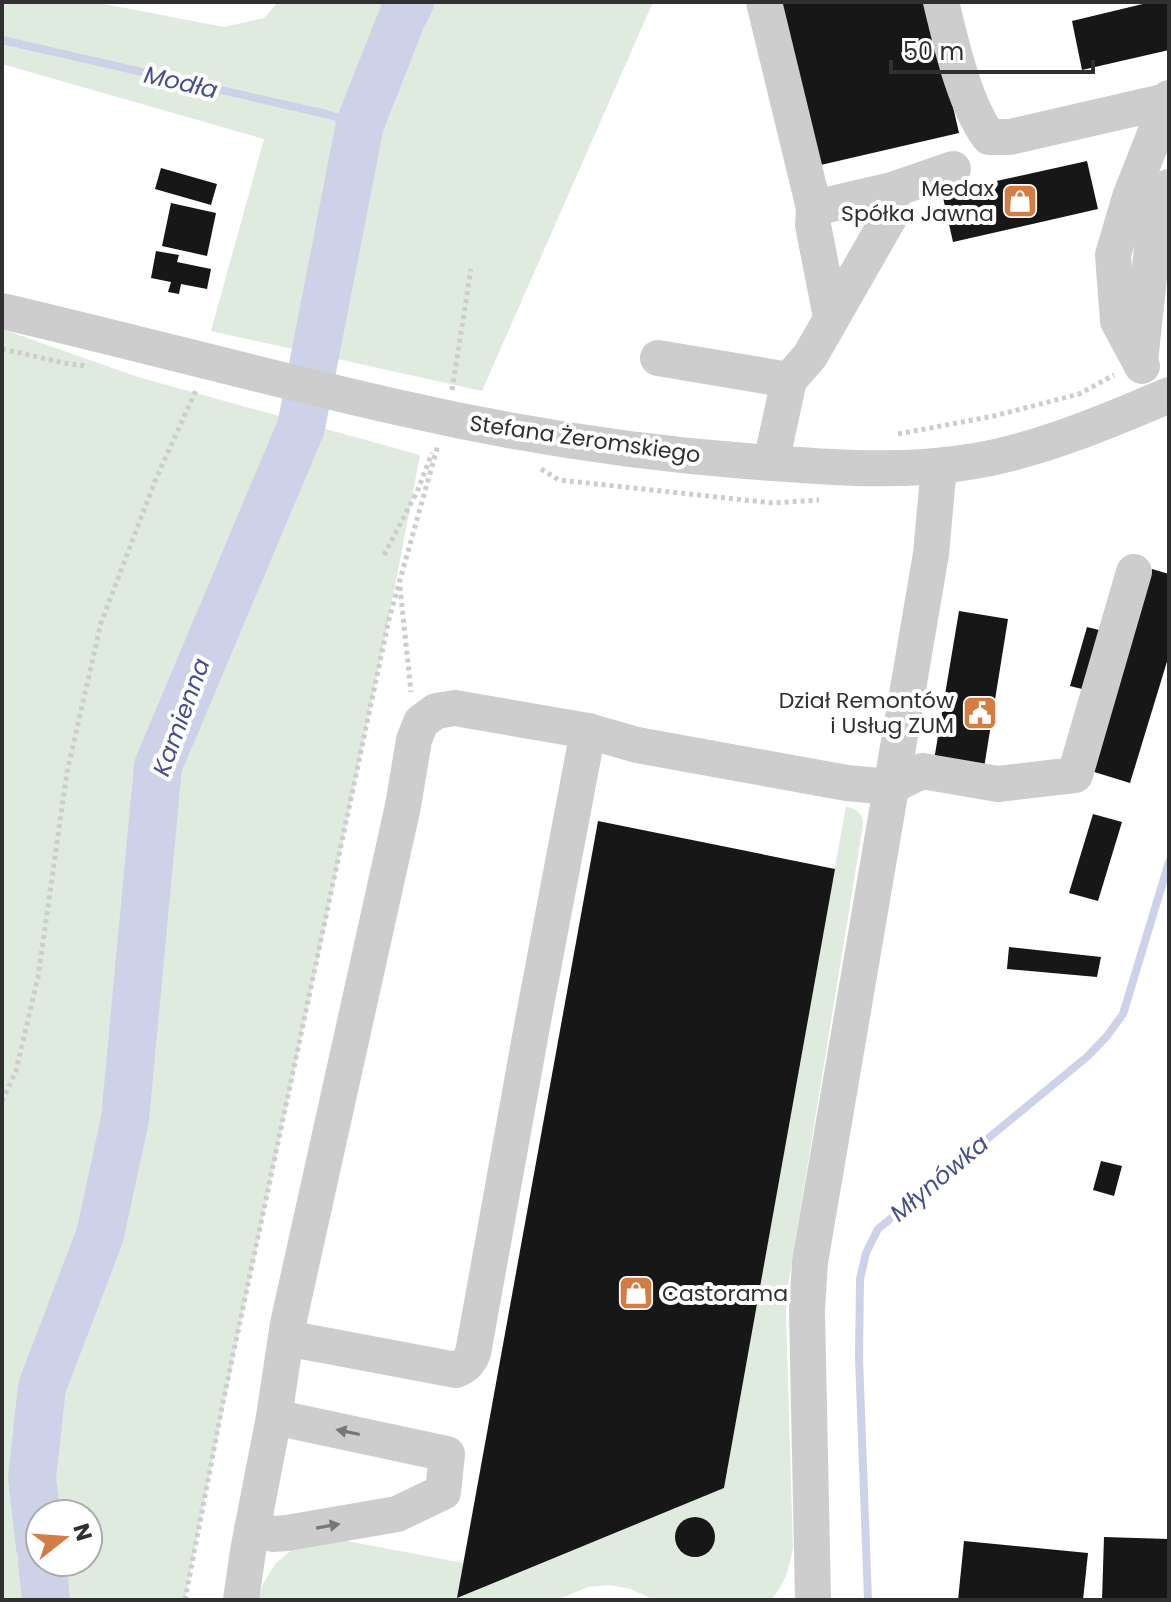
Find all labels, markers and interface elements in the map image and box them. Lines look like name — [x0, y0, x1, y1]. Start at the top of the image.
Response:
scale bar — [891, 24, 1093, 74]
text: 50 m — [903, 35, 964, 68]
water label: Modła — [141, 58, 221, 106]
place label: Medax Spółka Jawna — [841, 173, 994, 229]
shop icon: Medax Spółka Jawna — [1001, 182, 1039, 220]
street label: Stefana Żeromskiego — [468, 407, 702, 471]
water label: Kamienna — [144, 654, 218, 780]
place label: Dział Remontów i Usług ZUM — [779, 685, 954, 741]
public building icon: Dział Remontów i Usług ZUM — [961, 694, 999, 732]
water label: Młynówka — [883, 1127, 995, 1229]
shop icon: Castorama — [617, 1274, 655, 1312]
place label: Castorama — [662, 1278, 788, 1309]
one-way arrow — [335, 1425, 360, 1438]
north arrow — [24, 1498, 104, 1578]
one-way arrow — [316, 1519, 341, 1531]
text: N — [65, 1520, 100, 1545]

